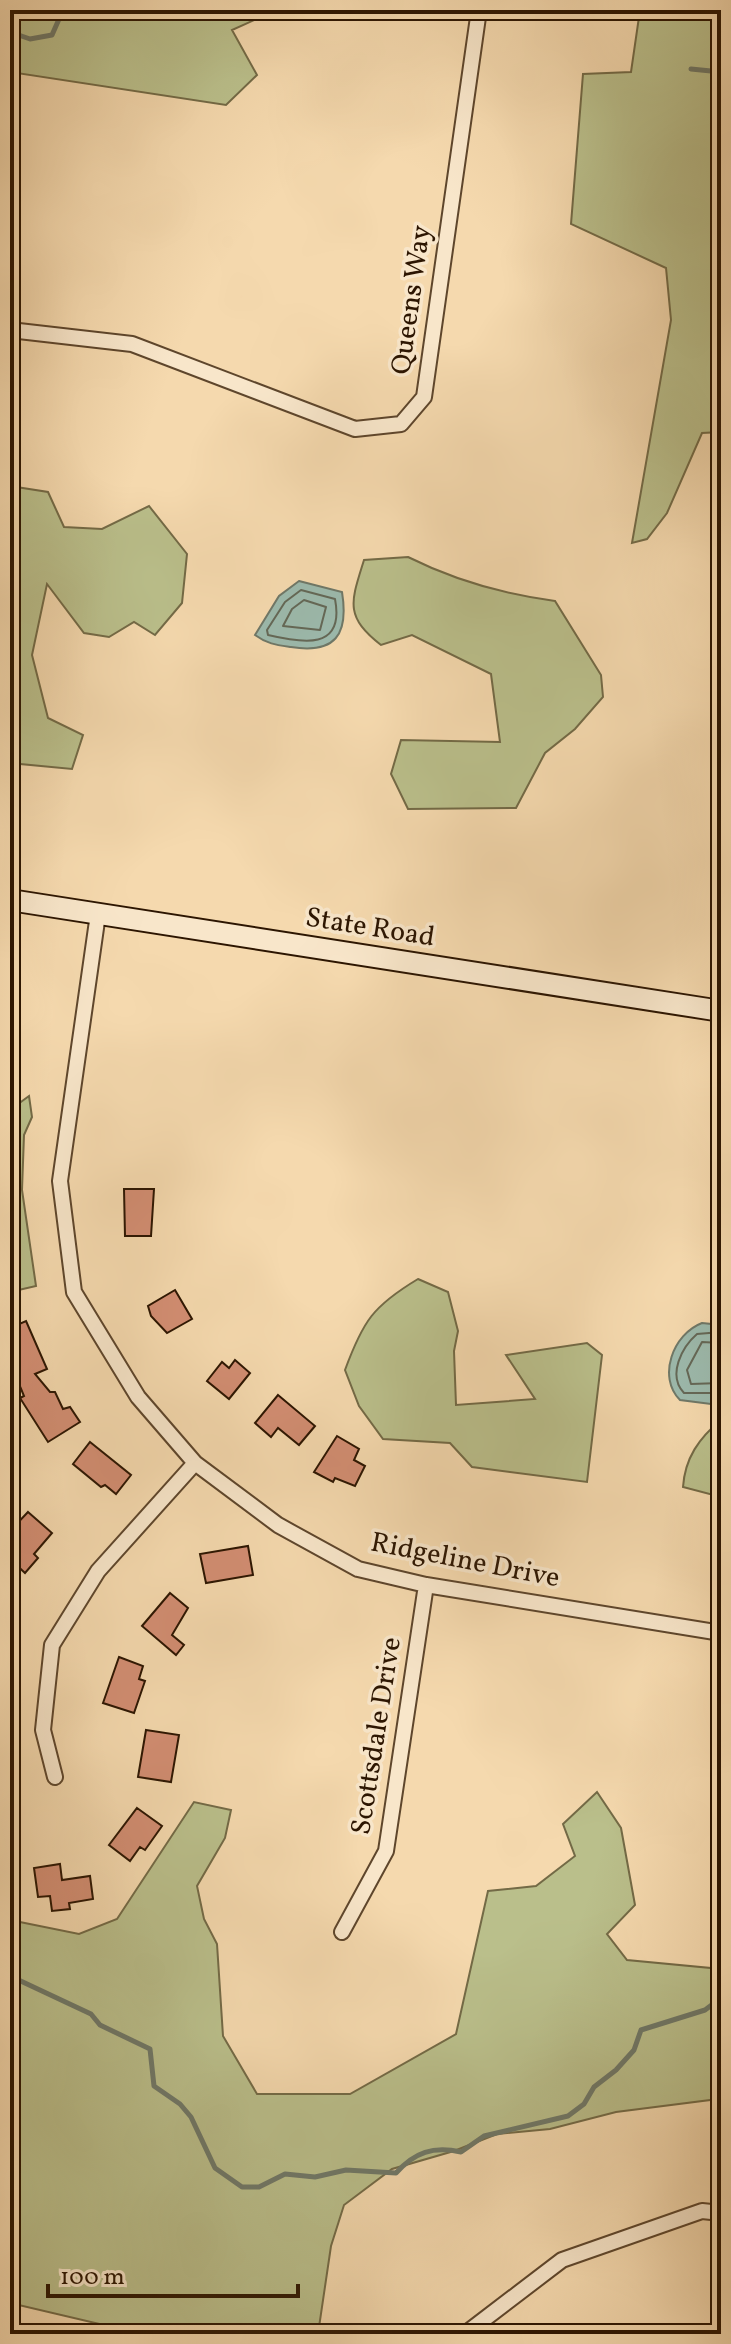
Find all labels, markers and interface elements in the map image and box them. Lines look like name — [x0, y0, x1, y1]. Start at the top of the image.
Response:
street label: Queens Way — [382, 223, 442, 377]
street label: State Road — [303, 899, 437, 957]
street label: Ridgeline Drive — [367, 1524, 563, 1598]
street label: Scottsdale Drive — [342, 1634, 412, 1838]
scale bar — [48, 2248, 298, 2298]
text: 100 m — [60, 2261, 125, 2295]

